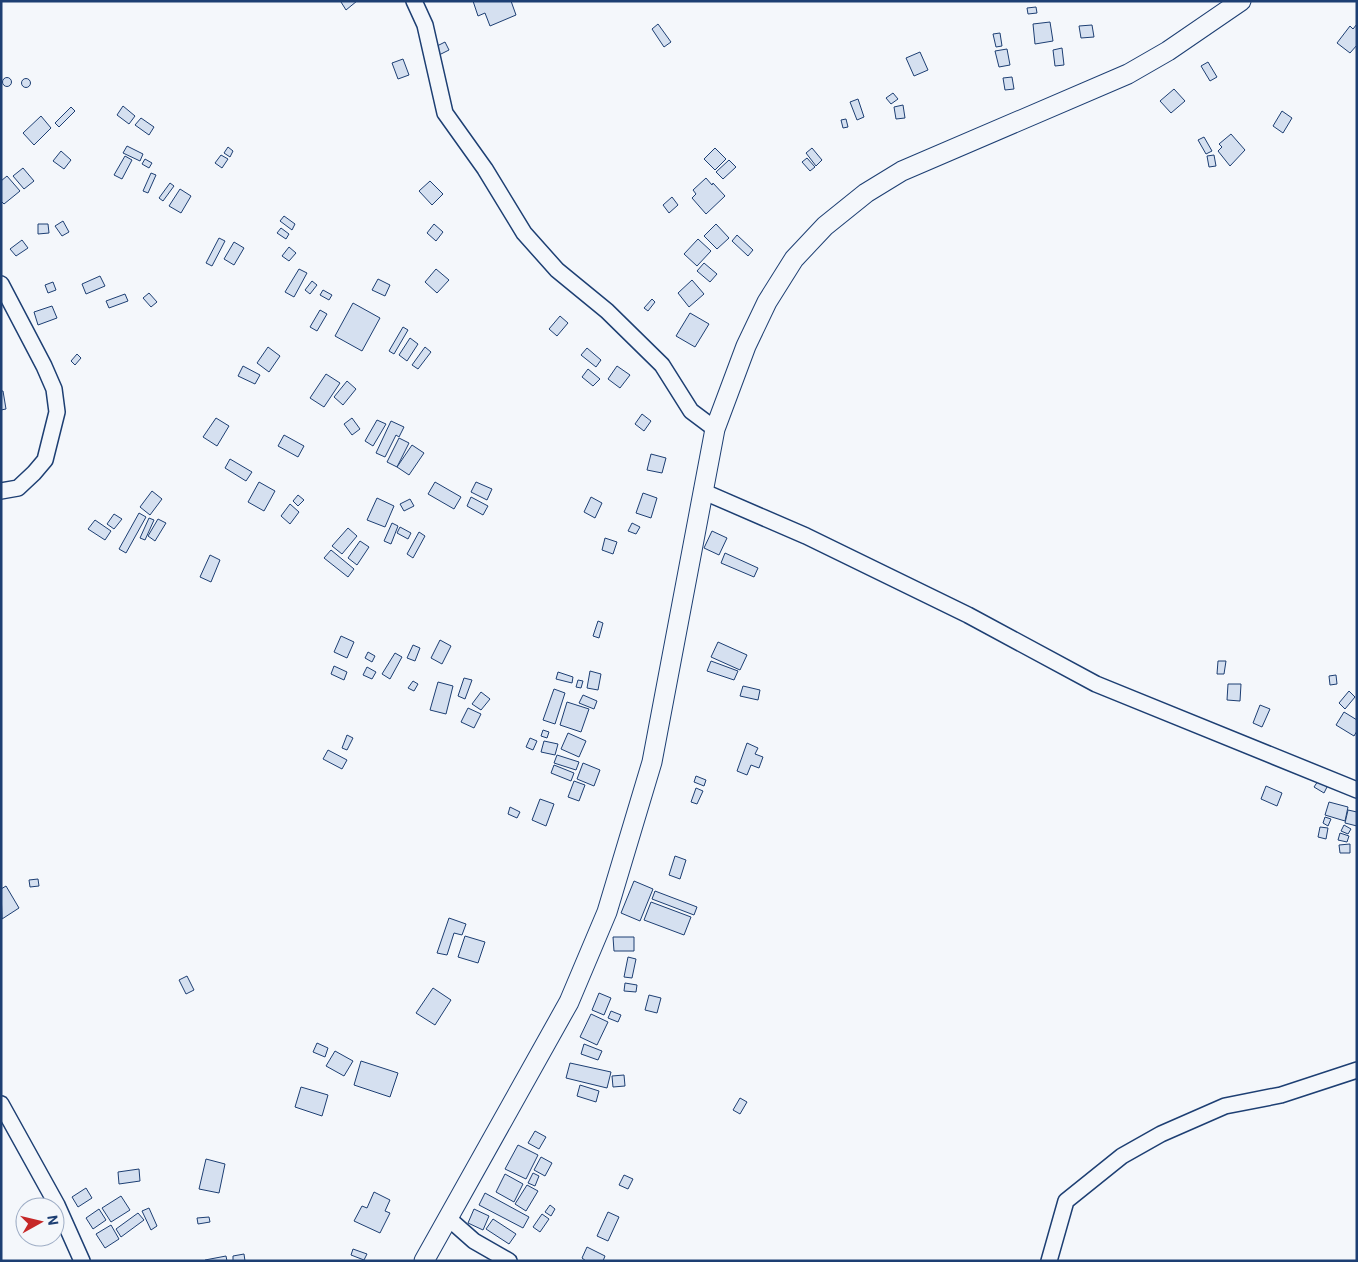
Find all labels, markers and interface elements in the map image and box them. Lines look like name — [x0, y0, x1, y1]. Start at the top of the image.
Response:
north arrow — [15, 1197, 65, 1247]
text: N — [44, 1214, 61, 1226]

